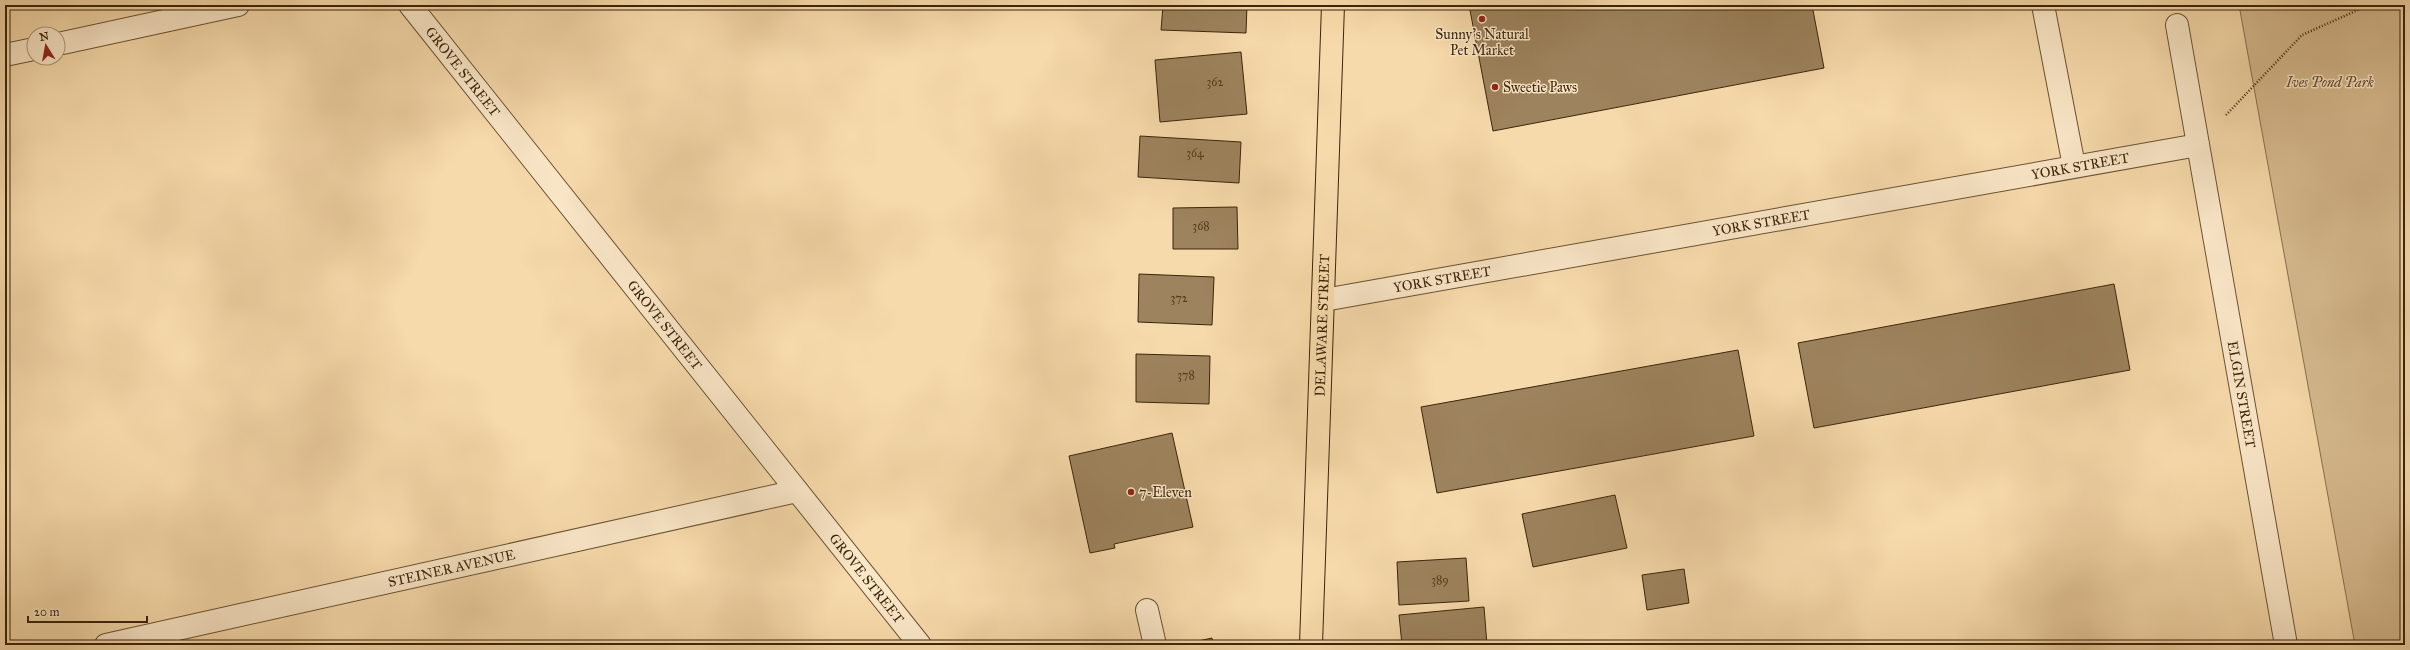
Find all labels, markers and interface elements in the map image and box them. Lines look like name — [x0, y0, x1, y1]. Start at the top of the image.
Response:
marker: Sunny's Natural Pet Market — [1477, 14, 1487, 24]
street label: GROVE STREET — [422, 23, 504, 120]
north arrow — [26, 26, 66, 66]
place label: Sunny's Natural Pet Market — [1435, 26, 1529, 59]
text: N — [38, 29, 51, 44]
park label: Ives Pond Park — [2285, 74, 2375, 91]
house number: 362 — [1207, 75, 1224, 89]
place label: Sweetie Paws — [1503, 79, 1577, 96]
marker: Sweetie Paws — [1490, 82, 1500, 92]
house number: 364 — [1186, 146, 1204, 160]
street label: YORK STREET — [2030, 149, 2131, 183]
street label: YORK STREET — [1711, 205, 1812, 239]
house number: 368 — [1192, 219, 1210, 233]
street label: DELAWARE STREET — [1311, 253, 1333, 397]
street label: YORK STREET — [1392, 262, 1493, 296]
street label: GROVE STREET — [624, 277, 706, 374]
house number: 372 — [1170, 291, 1188, 305]
street label: ELGIN STREET — [2224, 339, 2260, 450]
house number: 378 — [1177, 368, 1195, 382]
place label: 7-Eleven — [1139, 484, 1192, 501]
marker: 7-Eleven — [1126, 487, 1136, 497]
street label: GROVE STREET — [826, 530, 908, 627]
street label: STEINER AVENUE — [386, 546, 517, 590]
house number: 389 — [1431, 573, 1449, 587]
scale bar — [28, 598, 147, 624]
text: 20 m — [34, 605, 60, 619]

